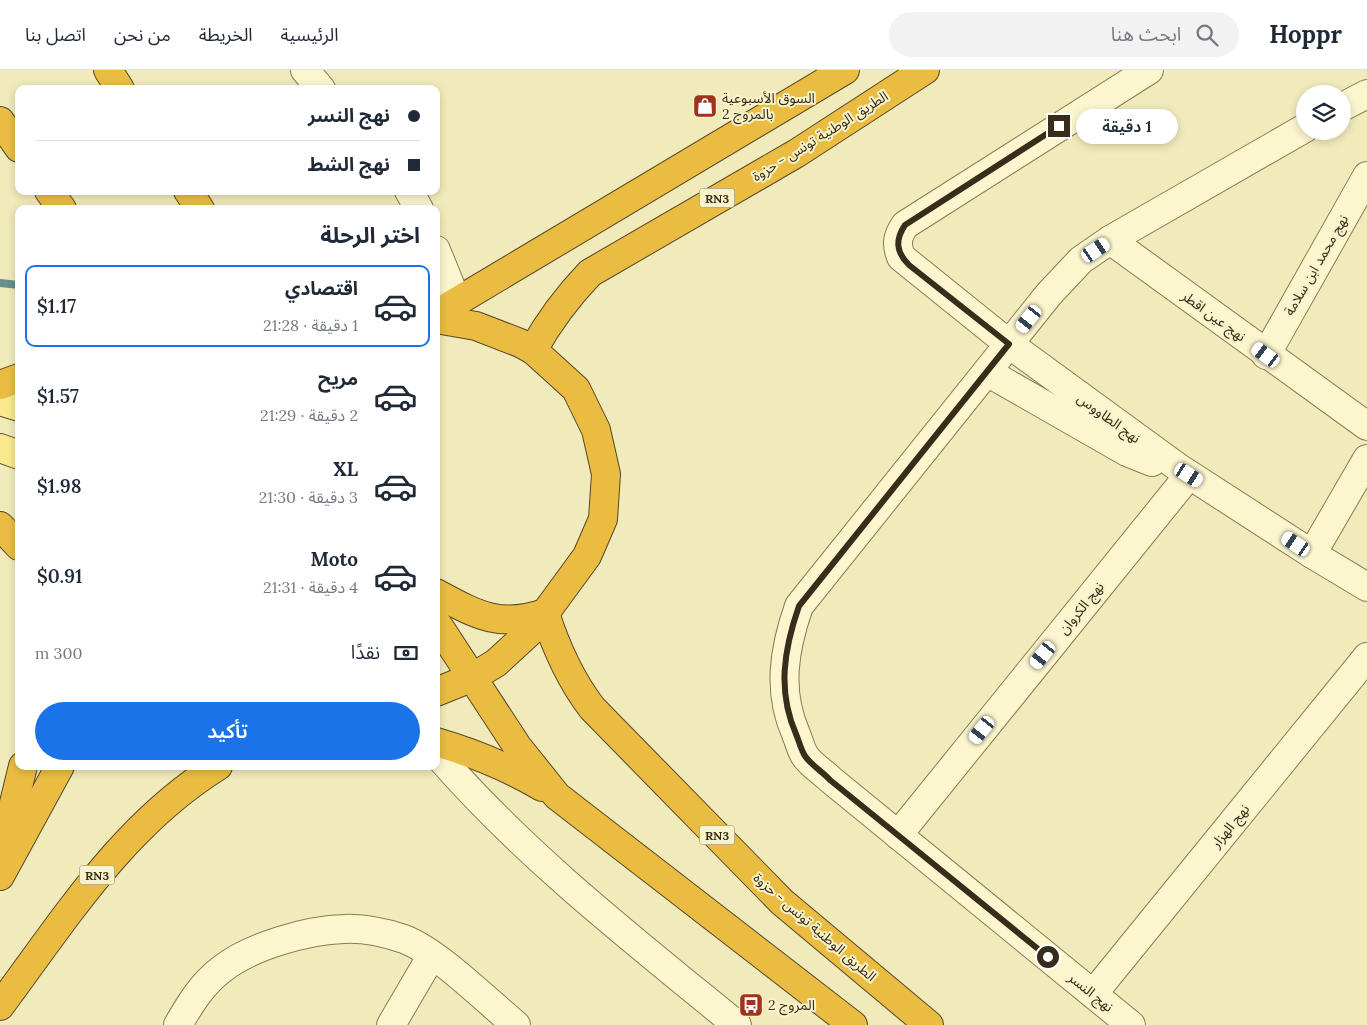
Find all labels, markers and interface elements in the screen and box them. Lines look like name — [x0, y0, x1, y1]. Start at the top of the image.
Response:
search box — [889, 12, 1239, 57]
text: Hoppr — [1269, 19, 1342, 50]
icon: search — [1193, 21, 1221, 49]
text: ابحث هنا — [1111, 22, 1181, 46]
text: اتصل بنا — [25, 23, 86, 46]
text: من نحن — [114, 23, 171, 46]
text: الخريطة — [199, 23, 253, 46]
text: الرئيسية — [281, 23, 338, 46]
map controls — [1296, 85, 1351, 140]
button: layers — [1296, 85, 1351, 140]
street label: الطريق الوطنية تونس - حزوة — [749, 87, 892, 186]
place label: السوق الأسبوعية بالمروج 2 — [722, 89, 815, 125]
shop icon: السوق الأسبوعية بالمروج 2 — [692, 93, 718, 119]
text: نهج النسر — [308, 103, 390, 127]
callout: 1 دقيقة — [1076, 108, 1179, 144]
route end — [1048, 115, 1070, 137]
text: 1 دقيقة — [1102, 116, 1152, 136]
text: نهج الشط — [308, 152, 390, 176]
road number: RN3 — [700, 189, 734, 208]
street label: نهج محمد ابن سلامة — [1280, 211, 1354, 320]
text: اختر الرحلة — [320, 221, 420, 249]
car — [1079, 235, 1112, 265]
text: اقتصادي — [285, 276, 358, 300]
icon: car — [373, 284, 418, 329]
street label: نهج عين اقطر — [1176, 286, 1250, 347]
text: $1.17 — [37, 294, 76, 318]
car — [1013, 303, 1044, 335]
text: 1 دقيقة · 21:28 — [263, 315, 358, 335]
car — [1249, 340, 1282, 370]
text: مريح — [318, 366, 358, 390]
icon: car — [373, 374, 418, 419]
text: $1.57 — [37, 384, 79, 408]
street label: نهج الطاووس — [1073, 389, 1144, 449]
text: 2 دقيقة · 21:29 — [260, 405, 358, 425]
text: XL — [333, 457, 358, 481]
car — [1172, 461, 1205, 489]
icon: car — [373, 464, 418, 509]
text: $1.98 — [37, 474, 82, 498]
text: 3 دقيقة · 21:30 — [259, 487, 358, 507]
car — [1279, 529, 1312, 559]
text: Moto — [311, 547, 358, 571]
icon: car — [373, 554, 418, 599]
text: $0.91 — [37, 564, 82, 588]
text: 4 دقيقة · 21:31 — [263, 577, 358, 597]
street label: نهج الكروان — [1054, 578, 1109, 639]
icon: cash — [392, 639, 420, 667]
car — [1027, 639, 1058, 671]
text: نقدًا — [351, 640, 380, 664]
text: 300 m — [35, 643, 82, 663]
button: تأكيد — [35, 702, 420, 760]
car — [966, 714, 997, 746]
street label: نهج الهزار — [1206, 800, 1255, 854]
road number: RN3 — [700, 826, 734, 844]
road number: RN3 — [80, 866, 114, 884]
street label: الطريق الوطنية تونس - حزوة — [749, 869, 880, 986]
route start — [1037, 946, 1059, 968]
street label: نهج النسر — [1063, 968, 1117, 1017]
bus stop icon: المروج 2 — [738, 992, 764, 1018]
place label: المروج 2 — [768, 996, 815, 1016]

